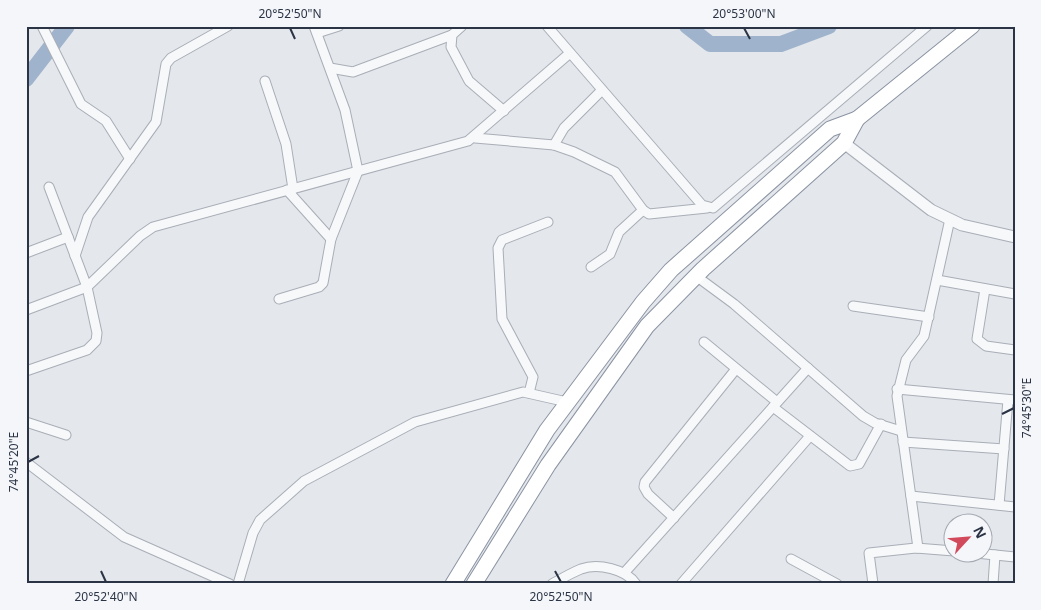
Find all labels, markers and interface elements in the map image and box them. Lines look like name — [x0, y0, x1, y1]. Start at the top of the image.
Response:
text: 20°52'50"N — [258, 5, 322, 22]
text: 20°53'00"N — [712, 5, 776, 22]
text: 74°45'30"E — [1018, 378, 1035, 438]
text: 74°45'20"E — [5, 432, 22, 492]
north arrow — [944, 512, 994, 562]
text: N — [969, 523, 991, 541]
text: 20°52'40"N — [74, 588, 138, 605]
text: 20°52'50"N — [529, 588, 593, 605]

